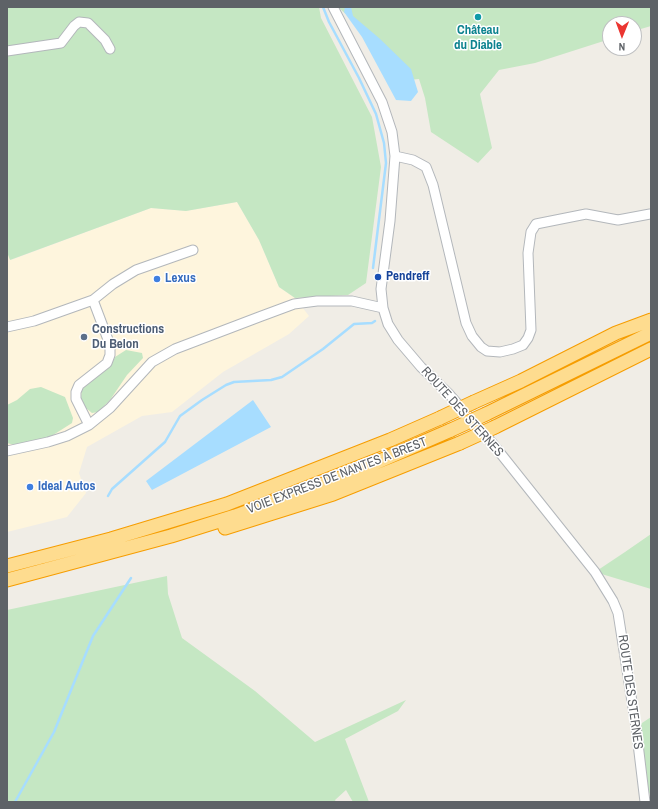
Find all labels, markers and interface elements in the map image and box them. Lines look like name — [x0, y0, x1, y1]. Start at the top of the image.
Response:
marker: Château du Diable — [473, 12, 483, 22]
north arrow — [602, 16, 642, 56]
place label: Château du Diable — [454, 23, 502, 54]
text: N — [618, 40, 625, 54]
place label: Pendreff — [386, 269, 429, 285]
place label: Lexus — [165, 271, 196, 287]
marker: Pendreff — [373, 272, 383, 282]
marker: Lexus — [152, 274, 162, 284]
place label: Constructions Du Belon — [92, 322, 164, 353]
marker: Constructions Du Belon — [79, 332, 89, 342]
street label: ROUTE DES STERNES — [418, 364, 506, 460]
street label: VOIE EXPRESS DE NANTES À BREST — [245, 434, 429, 518]
place label: Ideal Autos — [38, 479, 95, 495]
marker: Ideal Autos — [25, 482, 35, 492]
street label: ROUTE DES STERNES — [614, 634, 646, 750]

